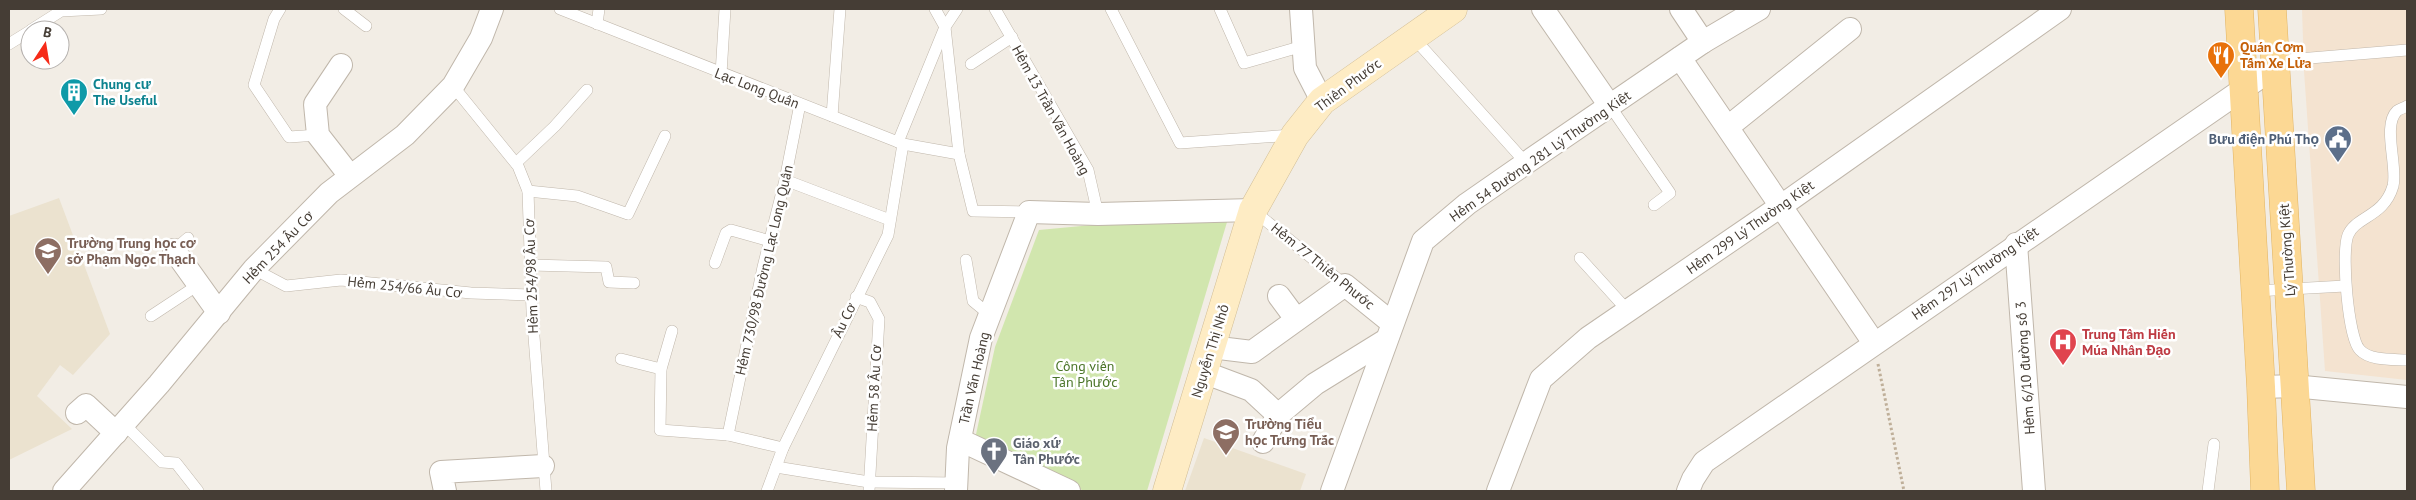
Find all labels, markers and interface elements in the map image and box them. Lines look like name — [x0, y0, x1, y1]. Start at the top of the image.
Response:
north arrow — [20, 20, 70, 70]
text: B — [42, 23, 54, 42]
place label: Quán Cơm Tấm Xe Lửa — [2240, 38, 2312, 72]
restaurant icon: Quán Cơm Tấm Xe Lửa — [2206, 40, 2236, 79]
street label: Hẻm 13 Trần Văn Hoàng — [1008, 42, 1094, 178]
street label: Thiên Phước — [1311, 54, 1385, 116]
street label: Lạc Long Quân — [712, 64, 802, 112]
place label: Chung cư The Useful — [93, 75, 158, 109]
building icon: Chung cư The Useful — [59, 77, 89, 116]
street label: Hẻm 54 Đường 281 Lý Thường Kiệt — [1446, 86, 1634, 226]
public building icon: Bưu điện Phú Thọ — [2323, 124, 2353, 163]
place label: Bưu điện Phú Thọ — [2209, 130, 2319, 148]
street label: Hẻm 730/98 Đường Lạc Long Quân — [731, 163, 797, 377]
street label: Hẻm 299 Lý Thường Kiệt — [1683, 176, 1818, 278]
street label: Lý Thường Kiệt — [2275, 203, 2299, 297]
street label: Hẻm 254 Âu Cơ — [238, 207, 318, 287]
street label: Hẻm 254/98 Âu Cơ — [520, 218, 542, 334]
street label: Hẻm 77 Thiên Phước — [1268, 219, 1378, 313]
street label: Hẻm 297 Lý Thường Kiệt — [1908, 222, 2042, 324]
place label: Trường Trung học cơ sở Phạm Ngọc Thạch — [67, 234, 196, 268]
school or university icon: Trường Trung học cơ sở Phạm Ngọc Thạch — [33, 236, 63, 275]
street label: Hẻm 254/66 Âu Cơ — [347, 272, 463, 302]
street label: Âu Cơ — [828, 300, 860, 340]
street label: Hẻm 6/10 đường số 3 — [2011, 301, 2039, 435]
street label: Nguyễn Thị Nhỏ — [1187, 302, 1233, 400]
place label: Trung Tâm Hiến Múa Nhân Đạo — [2082, 325, 2176, 359]
hospital icon: Trung Tâm Hiến Múa Nhân Đạo — [2048, 327, 2078, 366]
street label: Trần Văn Hoàng — [955, 330, 993, 426]
street label: Hẻm 58 Âu Cơ — [863, 344, 885, 432]
park label: Công viên Tân Phước — [1052, 357, 1118, 391]
place label: Trường Tiểu học Trưng Trắc — [1245, 415, 1334, 449]
school or university icon: Trường Tiểu học Trưng Trắc — [1211, 417, 1241, 456]
place label: Giáo xứ Tân Phước — [1013, 434, 1080, 468]
church icon: Giáo xứ Tân Phước — [979, 436, 1009, 475]

